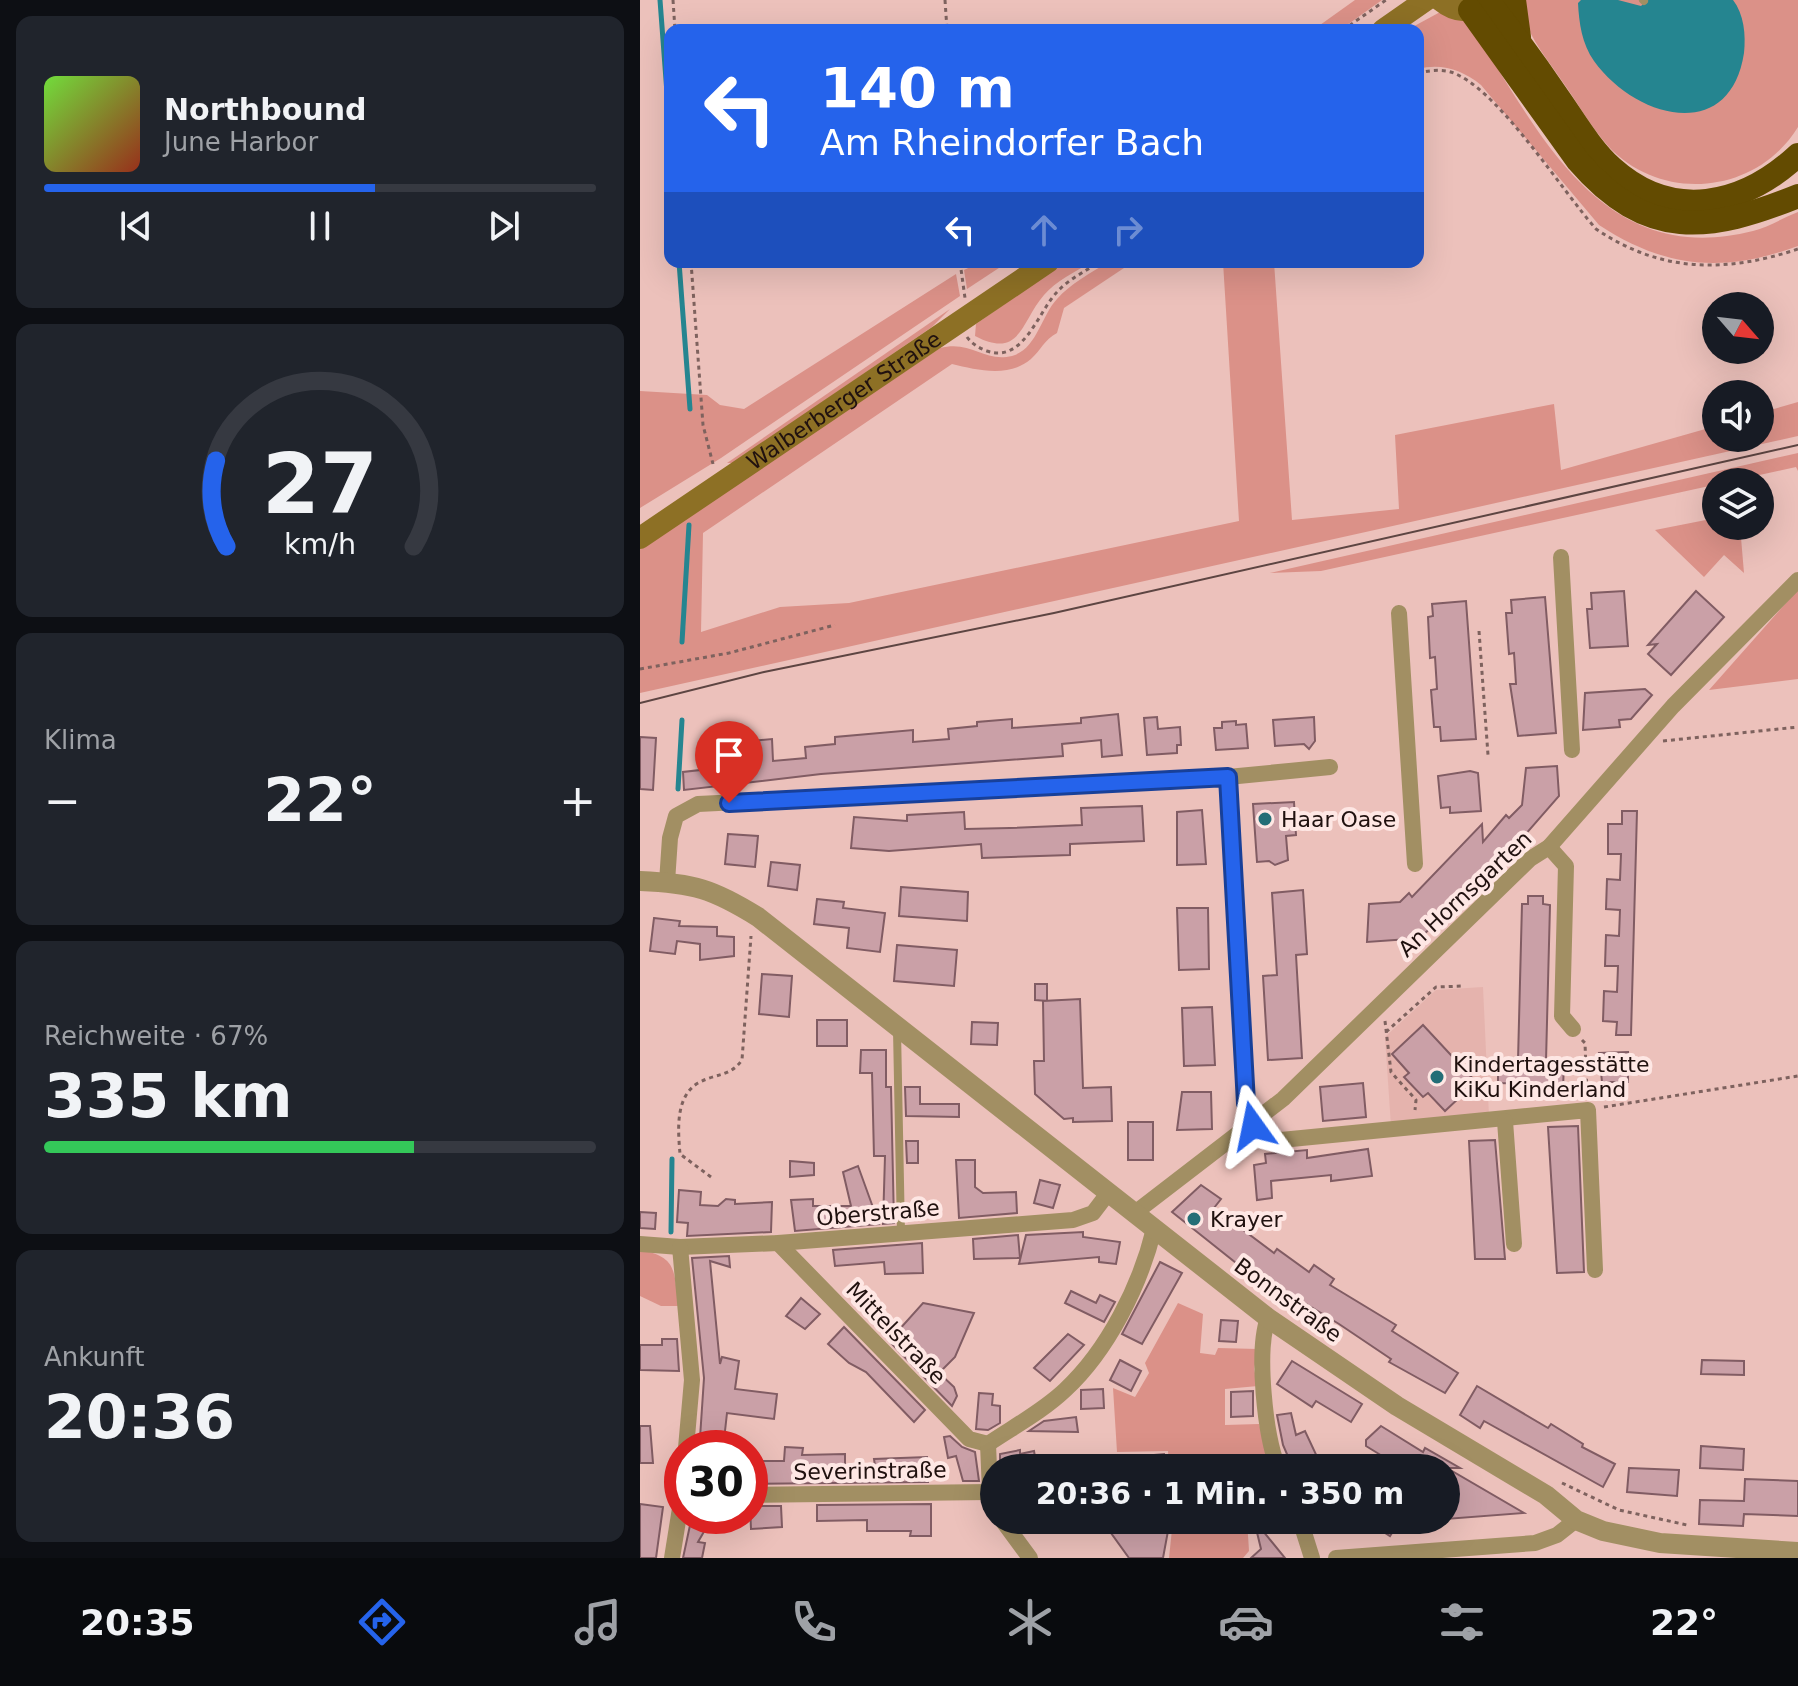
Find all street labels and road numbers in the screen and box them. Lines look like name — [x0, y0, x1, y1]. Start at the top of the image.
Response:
street label: Walberberger Straße — [742, 326, 946, 475]
street label: An Hornsgarten — [1393, 826, 1537, 962]
street label: Oberstraße — [815, 1195, 941, 1231]
street label: Bonnstraße — [1230, 1253, 1346, 1347]
street label: Mittelstraße — [841, 1277, 951, 1389]
street label: Severinstraße — [793, 1457, 947, 1485]

